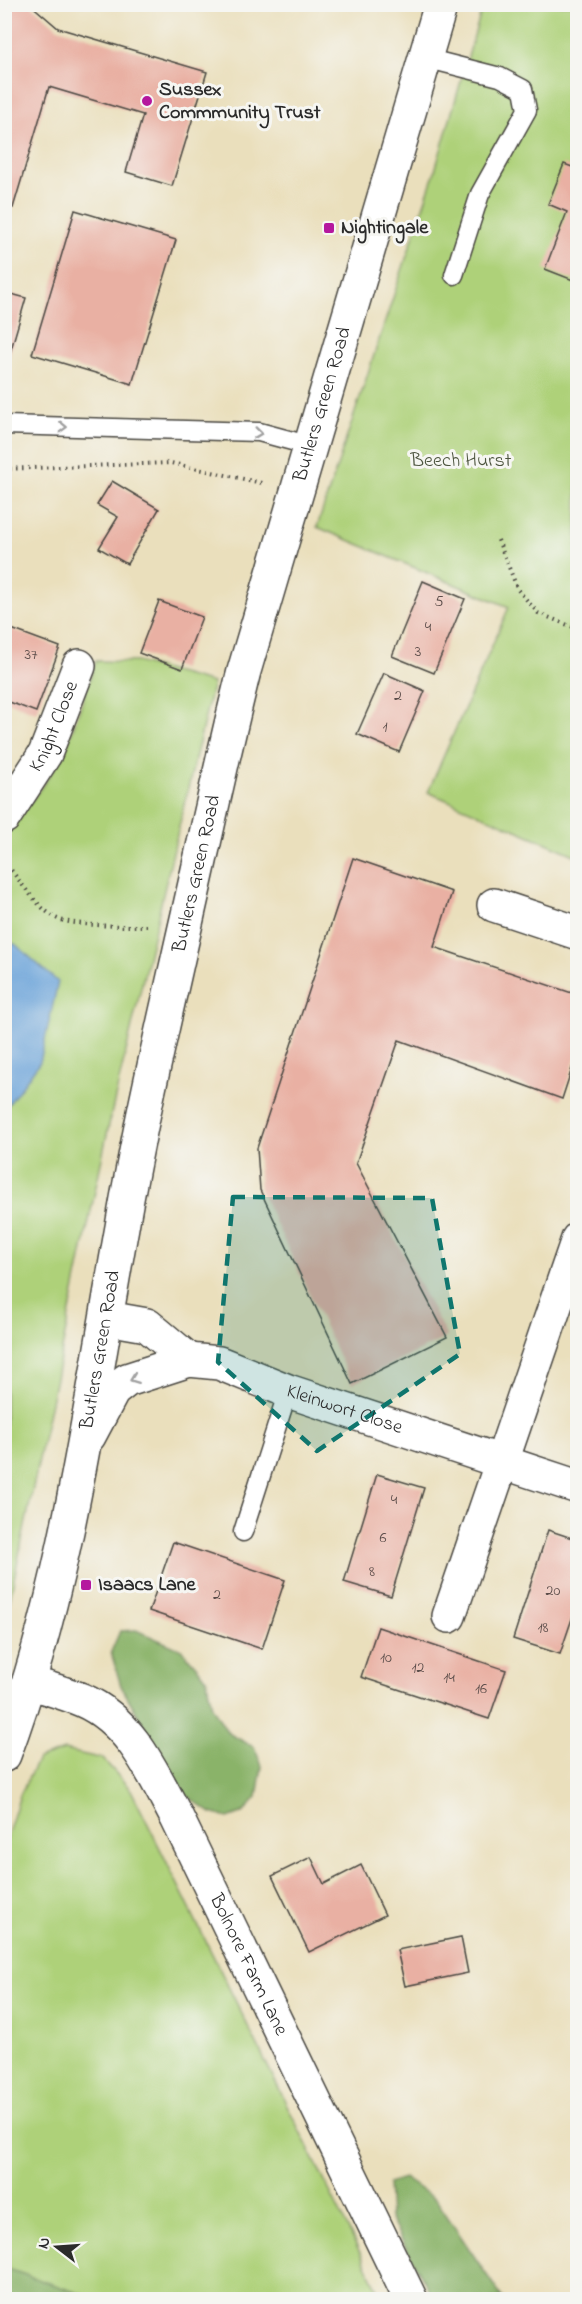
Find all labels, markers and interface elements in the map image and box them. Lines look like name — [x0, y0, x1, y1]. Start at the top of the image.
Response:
place label: Sussex Commmunity Trust — [159, 76, 321, 129]
marker: Sussex Commmunity Trust — [140, 94, 154, 108]
place label: Nightingale — [341, 214, 429, 244]
marker: Nightingale — [322, 221, 336, 235]
street label: Butlers Green Road — [286, 323, 359, 487]
one-way arrow — [58, 421, 67, 433]
one-way arrow — [253, 427, 262, 439]
park label: Beech Hurst — [410, 447, 512, 476]
house number: 5 — [434, 590, 444, 614]
house number: 4 — [425, 615, 432, 639]
house number: 3 — [415, 640, 421, 664]
house number: 37 — [24, 643, 38, 667]
street label: Knight Close — [22, 677, 86, 778]
house number: 2 — [394, 684, 402, 708]
house number: 1 — [382, 715, 388, 739]
street label: Butlers Green Road — [165, 792, 229, 956]
street label: Butlers Green Road — [72, 1268, 129, 1433]
one-way arrow — [129, 1371, 140, 1384]
street label: Kleinwort Close — [283, 1377, 406, 1442]
house number: 4 — [391, 1488, 398, 1512]
house number: 6 — [379, 1526, 387, 1550]
house number: 8 — [369, 1560, 375, 1584]
place label: Isaacs Lane — [98, 1571, 197, 1600]
marker: Isaacs Lane — [79, 1578, 93, 1592]
house number: 20 — [546, 1579, 561, 1603]
house number: 2 — [213, 1583, 221, 1607]
house number: 18 — [537, 1616, 549, 1640]
house number: 10 — [380, 1646, 392, 1670]
house number: 12 — [411, 1656, 425, 1680]
house number: 14 — [443, 1666, 455, 1690]
house number: 16 — [475, 1677, 487, 1701]
street label: Bolnore Farm Lane — [201, 1888, 295, 2041]
north arrow — [27, 2217, 87, 2277]
text: N — [32, 2234, 58, 2252]

